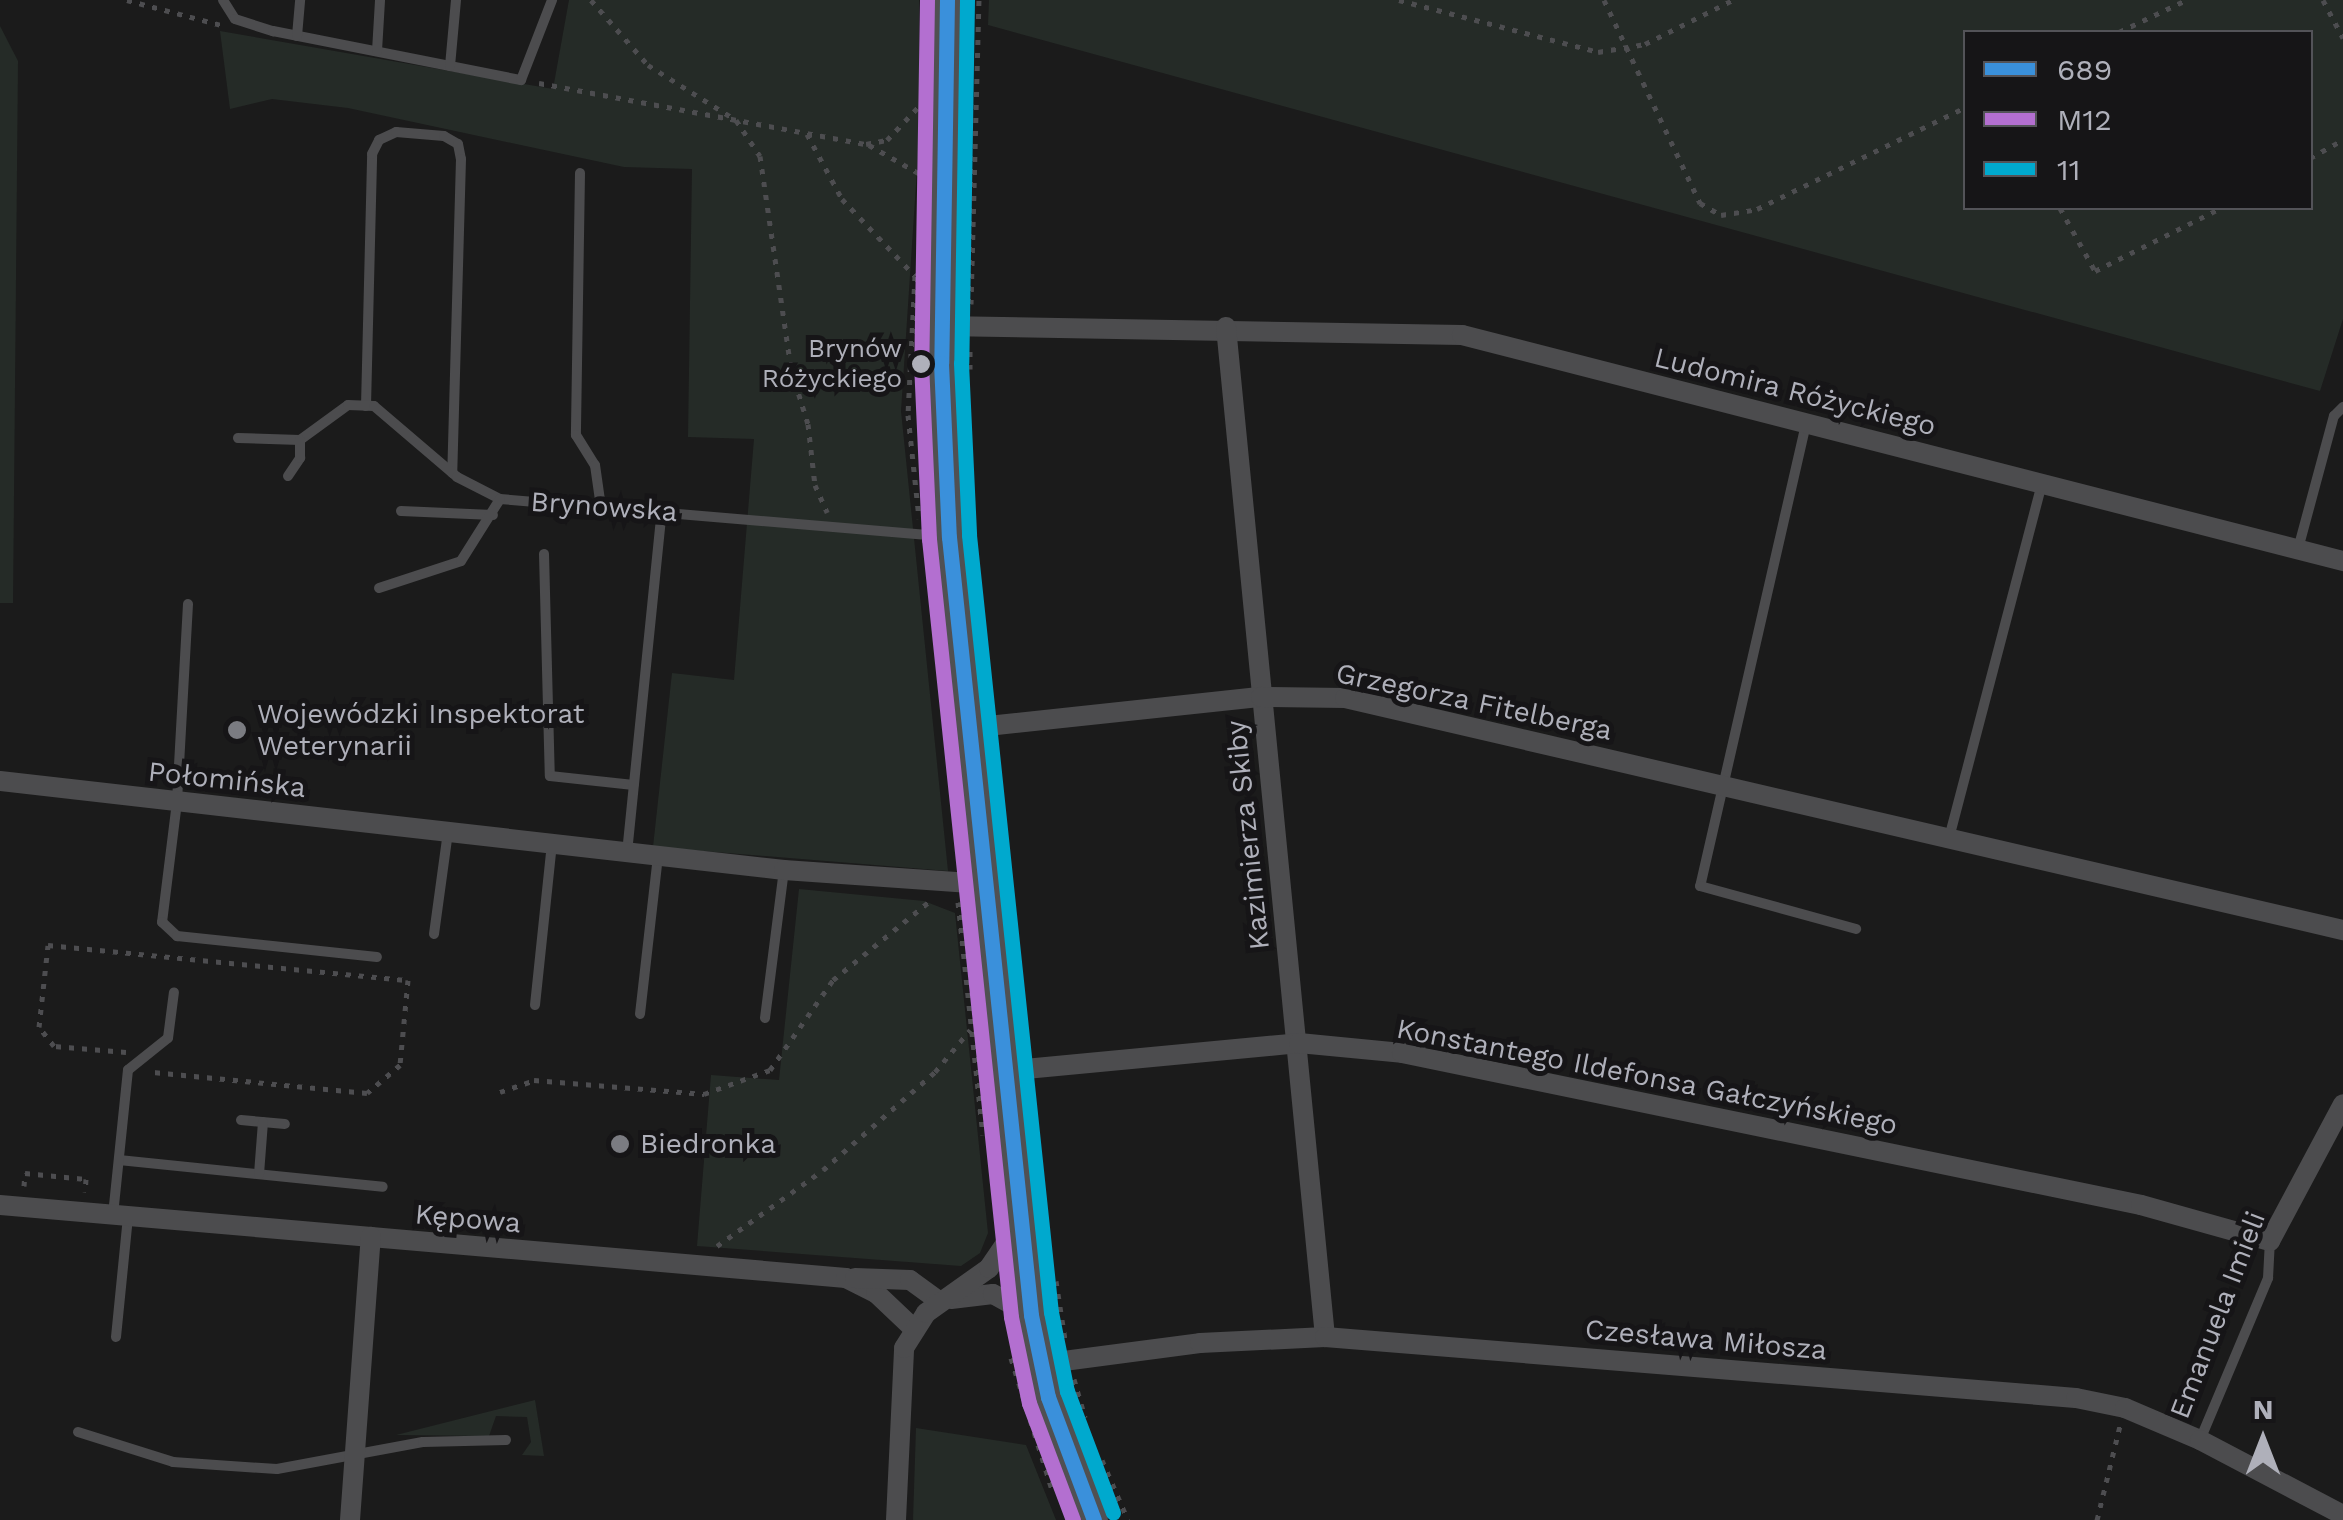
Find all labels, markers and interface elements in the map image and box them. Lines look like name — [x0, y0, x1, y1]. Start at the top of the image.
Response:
legend — [1963, 30, 2313, 210]
text: 689 — [2057, 52, 2112, 87]
text: M12 — [2057, 102, 2112, 137]
text: 11 — [2057, 152, 2080, 187]
place label: Brynów Różyckiego — [762, 333, 902, 394]
street label: Ludomira Różyckiego — [1650, 341, 1940, 443]
marker: Brynów Różyckiego — [911, 354, 931, 374]
street label: Brynowska — [529, 485, 679, 529]
street label: Grzegorza Fitelberga — [1332, 656, 1616, 748]
place label: Wojewódzki Inspektorat Weterynarii — [257, 697, 585, 763]
street label: Kazimierza Skiby — [1219, 718, 1277, 952]
marker: Wojewódzki Inspektorat Weterynarii — [226, 719, 248, 741]
street label: Połomińska — [146, 755, 308, 805]
street label: Konstantego Ildefonsa Gałczyńskiego — [1393, 1012, 1901, 1142]
place label: Biedronka — [640, 1127, 776, 1161]
marker: Biedronka — [609, 1133, 631, 1155]
street label: Kępowa — [414, 1198, 522, 1240]
street label: Emanuela Imieli — [2163, 1206, 2273, 1424]
street label: Czesława Miłosza — [1583, 1313, 1829, 1367]
north arrow — [2213, 1390, 2313, 1490]
text: N — [2253, 1393, 2273, 1426]

